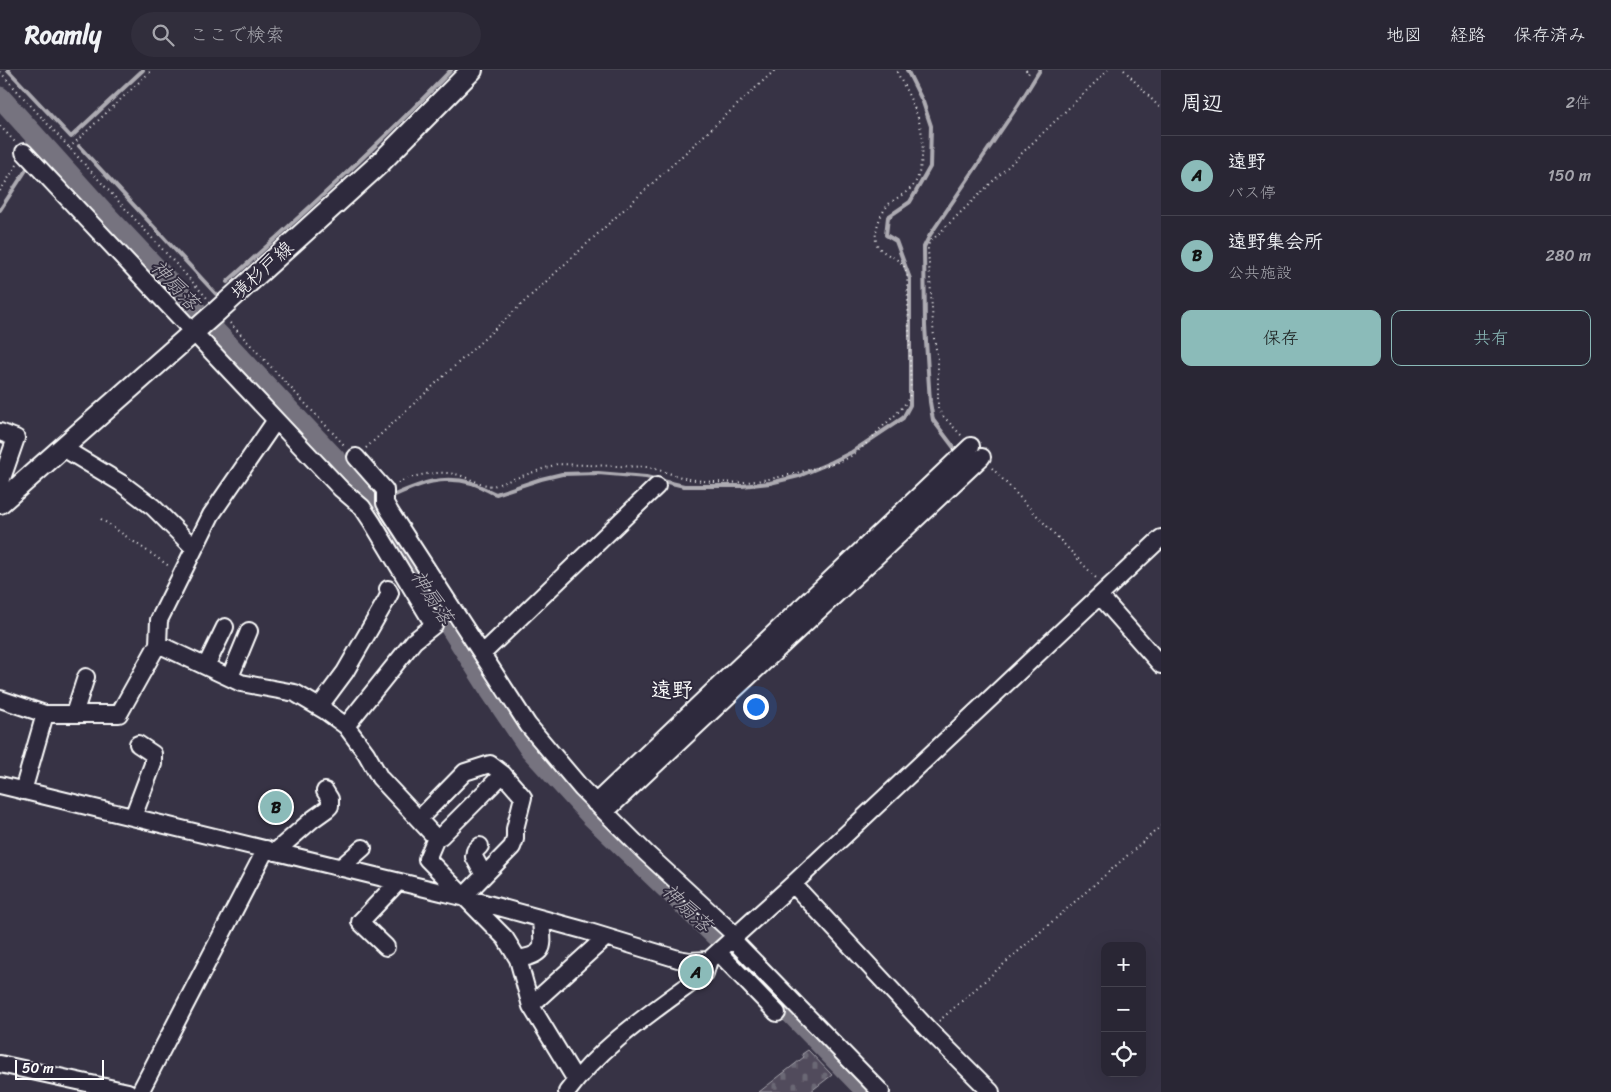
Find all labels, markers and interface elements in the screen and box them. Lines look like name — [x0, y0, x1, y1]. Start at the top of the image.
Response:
search box — [131, 12, 481, 57]
text: Roamly — [25, 14, 101, 56]
text: ここで検索 — [189, 18, 284, 51]
text: 地図 — [1386, 19, 1422, 51]
text: 経路 — [1450, 19, 1486, 51]
text: 保存済み — [1514, 19, 1586, 51]
icon: search — [149, 21, 177, 49]
text: 周辺 — [1181, 84, 1223, 122]
text: 2件 — [1566, 88, 1591, 117]
text: 遠野 — [1228, 145, 1266, 178]
text: A — [1192, 161, 1202, 190]
text: 150 m — [1548, 161, 1591, 190]
text: バス停 — [1228, 178, 1276, 207]
text: 遠野集会所 — [1228, 225, 1323, 258]
street label: 境杉戸線 — [223, 232, 301, 308]
text: B — [1192, 241, 1202, 270]
text: 280 m — [1546, 241, 1591, 270]
water label: 神扇落 — [142, 251, 210, 320]
text: 公共施設 — [1228, 258, 1292, 287]
button: 保存 — [1181, 310, 1381, 366]
button: 共有 — [1391, 310, 1591, 366]
water label: 神扇落 — [401, 562, 464, 633]
district label: 遠野 — [651, 671, 693, 709]
your location — [743, 694, 769, 720]
pin: B — [260, 788, 292, 826]
water label: 神扇落 — [653, 875, 722, 943]
map controls — [1101, 942, 1146, 1077]
button: + — [1101, 942, 1146, 987]
pin: A — [680, 953, 712, 991]
button: − — [1101, 987, 1146, 1032]
button: locate — [1101, 1032, 1146, 1077]
text: 50 m — [22, 1056, 54, 1081]
scale bar — [15, 1057, 104, 1080]

